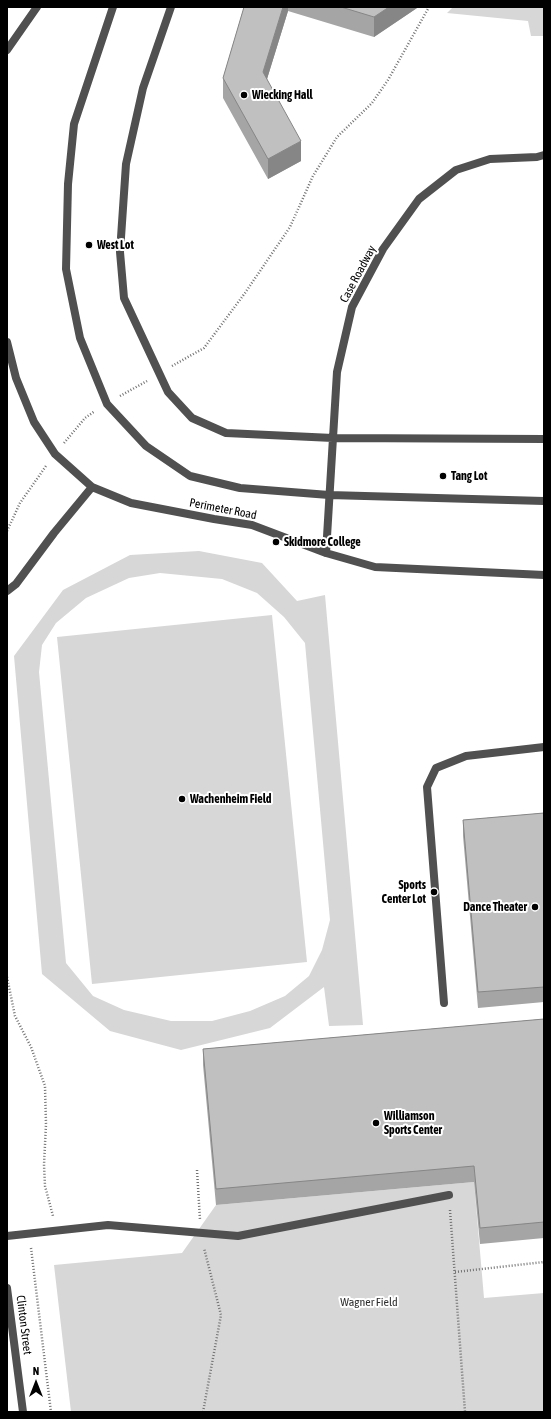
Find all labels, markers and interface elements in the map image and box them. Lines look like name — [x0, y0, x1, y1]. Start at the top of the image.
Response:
place label: Wiecking Hall — [252, 88, 313, 102]
marker: Wiecking Hall — [239, 90, 249, 100]
place label: West Lot — [97, 238, 134, 252]
marker: West Lot — [84, 240, 94, 250]
street label: Case Roadway — [337, 243, 379, 305]
place label: Tang Lot — [451, 469, 487, 483]
marker: Tang Lot — [438, 471, 448, 481]
street label: Perimeter Road — [188, 495, 258, 523]
place label: Skidmore College — [284, 535, 361, 549]
marker: Skidmore College — [271, 537, 281, 547]
place label: Wachenheim Field — [190, 792, 272, 806]
marker: Wachenheim Field — [177, 794, 187, 804]
place label: Sports Center Lot — [382, 878, 426, 906]
marker: Sports Center Lot — [429, 887, 439, 897]
place label: Dance Theater — [463, 900, 527, 914]
marker: Dance Theater — [530, 902, 540, 912]
place label: Williamson Sports Center — [384, 1109, 442, 1137]
marker: Williamson Sports Center — [371, 1118, 381, 1128]
street label: Clinton Street — [13, 1294, 35, 1356]
park label: Wagner Field — [340, 1295, 398, 1309]
north arrow — [16, 1363, 56, 1403]
text: N — [33, 1365, 39, 1377]

